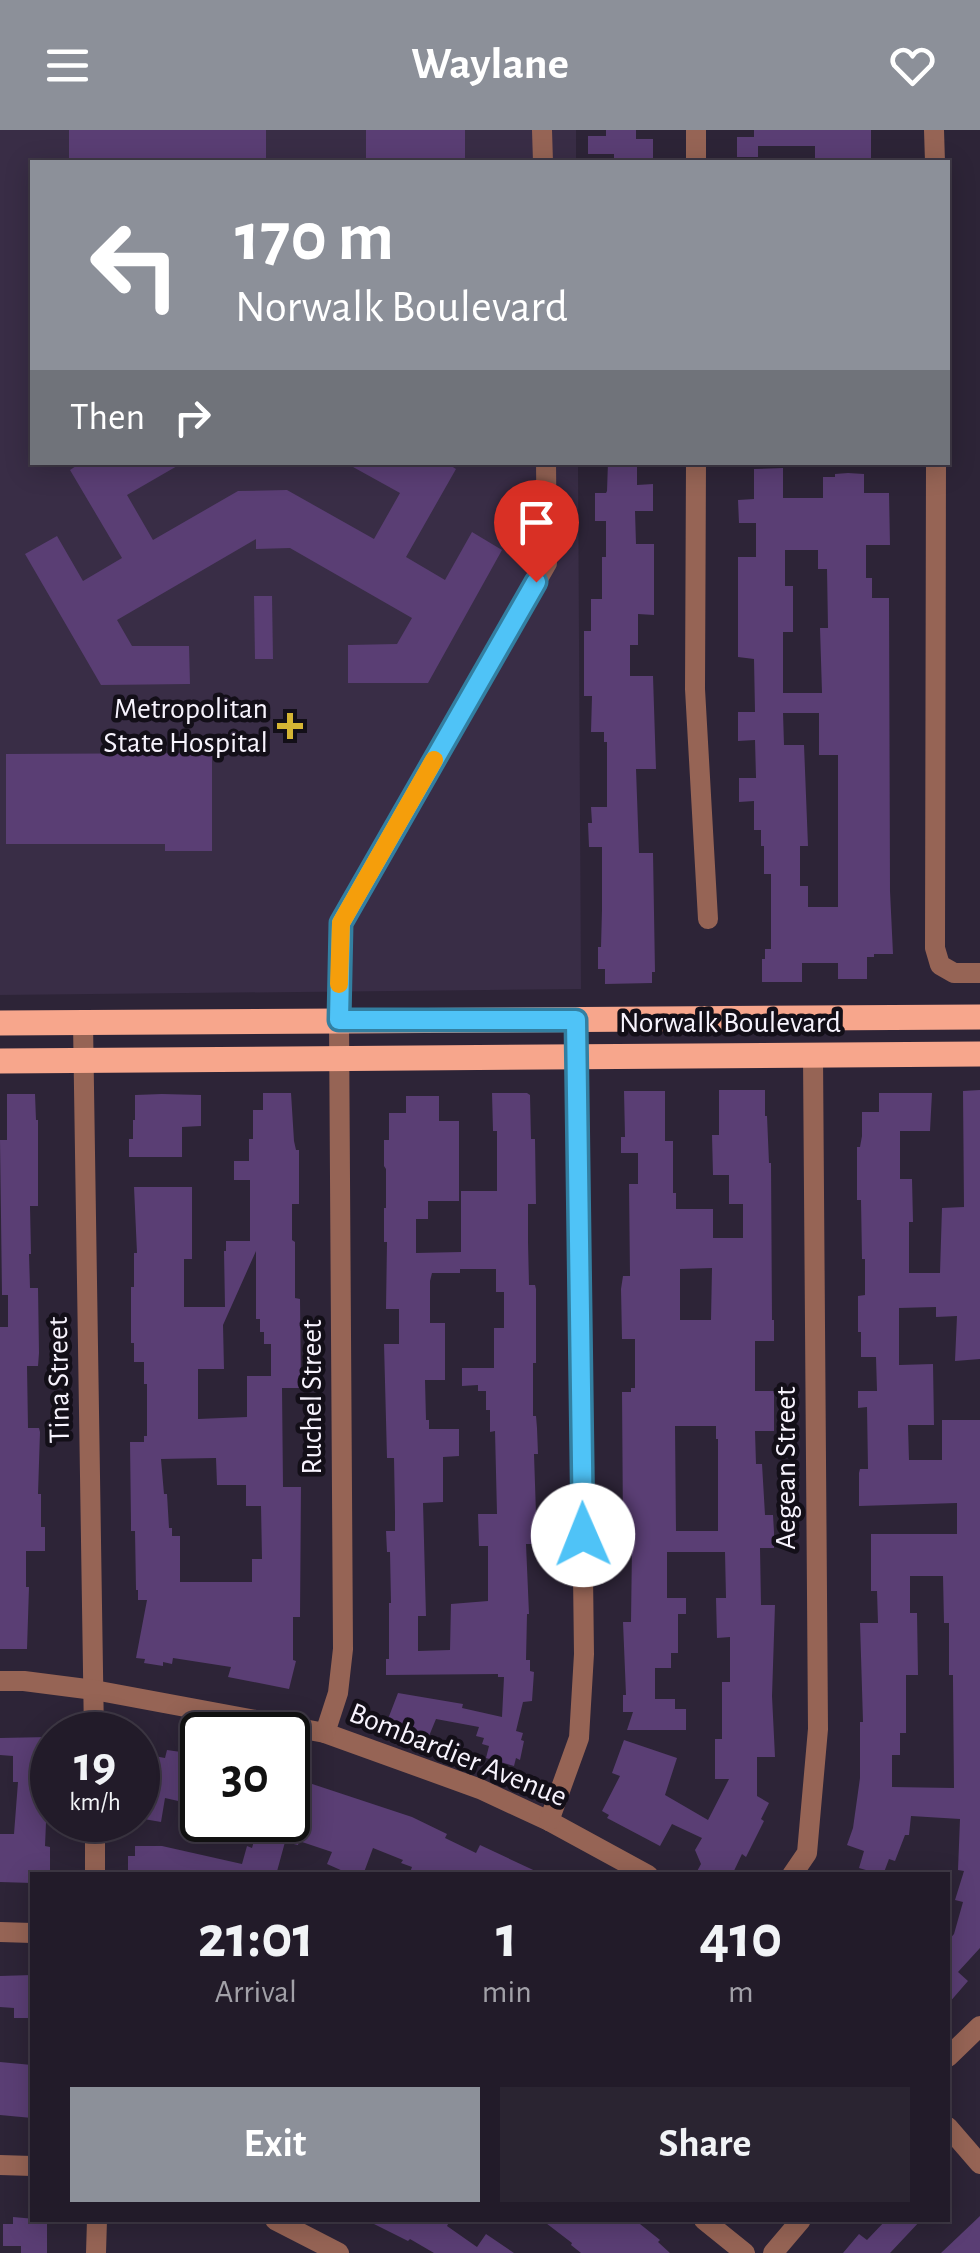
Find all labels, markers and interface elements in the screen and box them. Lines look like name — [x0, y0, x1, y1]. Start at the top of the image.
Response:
icon: menu — [40, 38, 95, 93]
icon: heart — [885, 38, 940, 93]
text: Waylane — [411, 42, 569, 87]
icon: left — [70, 200, 200, 330]
text: 170 m — [235, 203, 394, 273]
text: Norwalk Boulevard — [235, 285, 568, 330]
icon: right — [165, 390, 220, 445]
text: Then — [70, 399, 145, 437]
pin — [494, 480, 579, 583]
icon: arrive — [509, 495, 564, 550]
place label: Metropolitan State Hospital — [103, 694, 268, 758]
marker: Metropolitan State Hospital — [277, 713, 303, 739]
street label: Norwalk Boulevard — [619, 1008, 841, 1038]
street label: Tina Street — [43, 1316, 75, 1444]
street label: Ruchel Street — [297, 1319, 327, 1475]
street label: Aegean Street — [771, 1386, 801, 1550]
position arrow — [531, 1483, 635, 1587]
street label: Bombardier Avenue — [345, 1698, 571, 1812]
speed limit sign: 30 — [180, 1712, 310, 1842]
text: 19 — [74, 1740, 116, 1790]
text: km/h — [69, 1790, 121, 1815]
text: 21:01 — [198, 1908, 314, 1968]
text: 1 — [496, 1908, 518, 1968]
text: 410 — [699, 1908, 782, 1968]
text: Arrival — [215, 1976, 297, 2008]
text: min — [482, 1976, 532, 2008]
text: m — [728, 1976, 754, 2008]
button: Exit — [70, 2087, 480, 2202]
button: Share — [500, 2087, 910, 2202]

